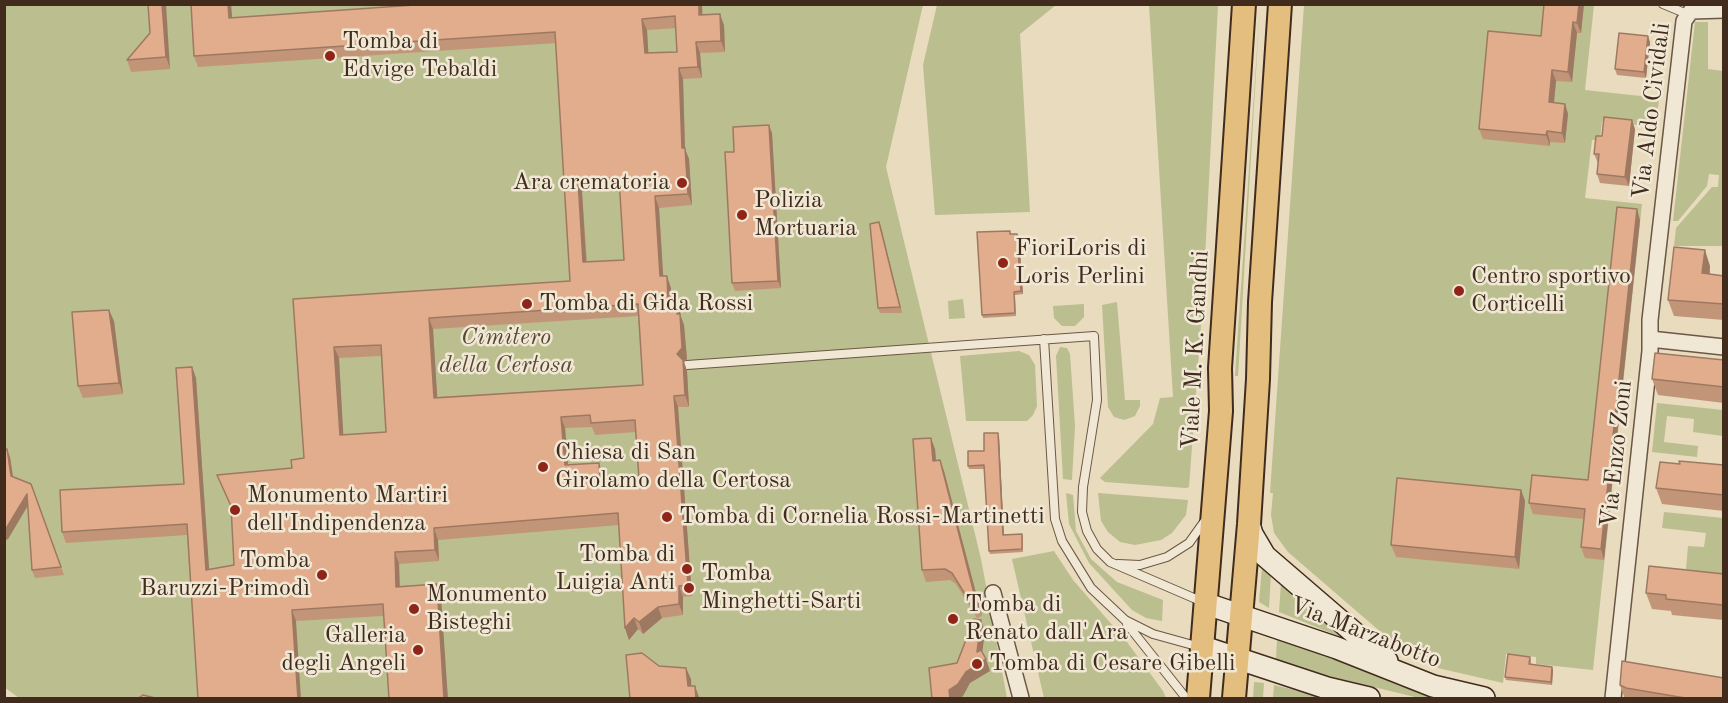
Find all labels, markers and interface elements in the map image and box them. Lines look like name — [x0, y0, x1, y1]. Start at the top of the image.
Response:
street label: Via Aldo Cividali — [1627, 21, 1677, 201]
place label: Tomba di Edvige Tebaldi — [342, 28, 497, 84]
marker: Tomba di Edvige Tebaldi — [323, 49, 337, 63]
place label: Ara crematoria — [513, 169, 670, 197]
marker: Ara crematoria — [675, 176, 689, 190]
place label: Polizia Mortuaria — [754, 187, 857, 243]
marker: Polizia Mortuaria — [735, 208, 749, 222]
place label: FioriLoris di Loris Perlini — [1015, 235, 1146, 291]
street label: Viale M. K. Gandhi — [1176, 250, 1216, 450]
marker: FioriLoris di Loris Perlini — [996, 256, 1010, 270]
place label: Centro sportivo Corticelli — [1471, 263, 1631, 319]
marker: Centro sportivo Corticelli — [1452, 284, 1466, 298]
place label: Tomba di Gida Rossi — [539, 290, 753, 318]
marker: Tomba di Gida Rossi — [520, 297, 534, 311]
park label: Cimitero della Certosa — [439, 324, 573, 380]
street label: Via Enzo Zoni — [1595, 379, 1639, 529]
place label: Chiesa di San Girolamo della Certosa — [555, 439, 791, 495]
marker: Chiesa di San Girolamo della Certosa — [536, 460, 550, 474]
place label: Monumento Martiri dell'Indipendenza — [247, 482, 448, 538]
marker: Monumento Martiri dell'Indipendenza — [228, 503, 242, 517]
place label: Tomba di Cornelia Rossi-Martinetti — [679, 503, 1045, 531]
marker: Tomba di Cornelia Rossi-Martinetti — [660, 510, 674, 524]
place label: Tomba di Luigia Anti — [555, 541, 675, 597]
place label: Tomba Baruzzi-Primodì — [140, 547, 310, 603]
place label: Tomba Minghetti-Sarti — [701, 560, 861, 616]
marker: Tomba di Luigia Anti — [680, 562, 694, 576]
marker: Tomba Baruzzi-Primodì — [315, 568, 329, 582]
place label: Monumento Bisteghi — [426, 581, 547, 637]
marker: Tomba Minghetti-Sarti — [682, 581, 696, 595]
place label: Tomba di Renato dall'Ara — [965, 591, 1128, 647]
street label: Via Marzabotto — [1285, 591, 1445, 675]
marker: Monumento Bisteghi — [407, 602, 421, 616]
marker: Tomba di Renato dall'Ara — [946, 612, 960, 626]
place label: Galleria degli Angeli — [282, 622, 406, 678]
marker: Galleria degli Angeli — [411, 643, 425, 657]
place label: Tomba di Cesare Gibelli — [989, 650, 1236, 678]
marker: Tomba di Cesare Gibelli — [970, 657, 984, 671]

